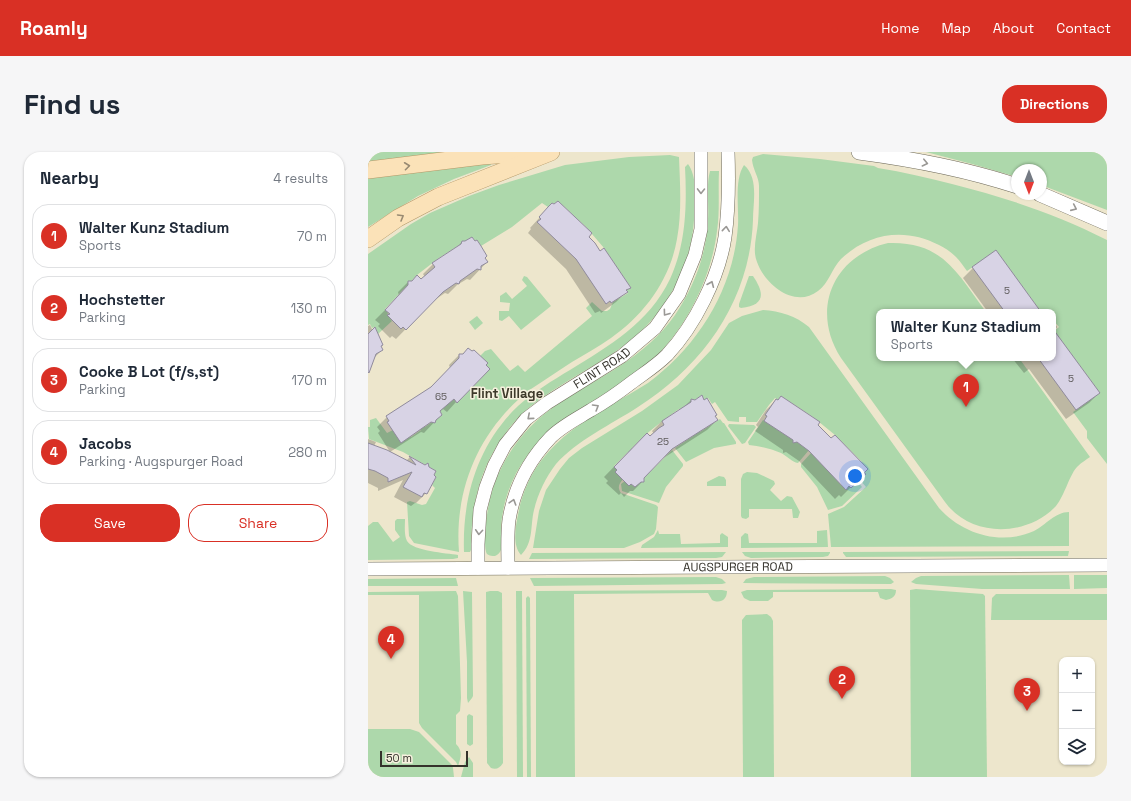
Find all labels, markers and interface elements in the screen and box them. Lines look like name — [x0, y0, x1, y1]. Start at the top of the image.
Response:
text: Roamly — [20, 16, 88, 41]
text: Home — [881, 19, 919, 37]
text: Map — [941, 19, 971, 37]
text: About — [993, 19, 1034, 37]
text: Contact — [1056, 19, 1111, 37]
button: Directions — [1002, 85, 1107, 123]
text: Find us — [24, 86, 121, 122]
one-way arrow — [921, 159, 928, 167]
one-way arrow — [404, 161, 410, 170]
north arrow — [1011, 164, 1047, 200]
text: Nearby — [40, 167, 99, 189]
text: 4 results — [273, 170, 328, 187]
one-way arrow — [697, 188, 706, 194]
one-way arrow — [1069, 203, 1077, 211]
one-way arrow — [397, 215, 404, 222]
text: Walter Kunz Stadium — [79, 218, 229, 237]
one-way arrow — [721, 226, 730, 232]
text: 1 — [51, 228, 57, 245]
text: 70 m — [297, 228, 327, 245]
text: Sports — [79, 237, 121, 254]
one-way arrow — [706, 281, 714, 288]
house number: 5 — [1004, 284, 1010, 297]
text: Hochstetter — [79, 290, 165, 309]
text: 2 — [50, 300, 58, 317]
text: 130 m — [291, 300, 327, 317]
text: Parking — [79, 309, 126, 326]
one-way arrow — [663, 309, 671, 316]
popup — [876, 309, 1056, 361]
text: Walter Kunz Stadium — [891, 317, 1041, 336]
text: Sports — [891, 336, 933, 353]
street label: FLINT ROAD — [571, 344, 634, 392]
text: Cooke B Lot (f/s,st) — [79, 362, 219, 381]
text: 3 — [50, 372, 58, 389]
text: 170 m — [291, 372, 327, 389]
house number: 5 — [1068, 372, 1074, 385]
pin: 1 — [953, 374, 979, 407]
text: Parking — [79, 381, 126, 398]
district label: Flint Village — [471, 385, 543, 402]
house number: 65 — [435, 390, 447, 403]
one-way arrow — [592, 405, 599, 412]
one-way arrow — [527, 412, 535, 419]
text: Jacobs — [79, 434, 132, 453]
house number: 25 — [657, 435, 669, 448]
text: 4 — [50, 444, 58, 461]
text: 280 m — [288, 444, 327, 461]
text: Parking · Augspurger Road — [79, 453, 243, 470]
your location — [845, 466, 865, 486]
one-way arrow — [508, 499, 517, 506]
button: Save — [40, 504, 180, 542]
button: Share — [188, 504, 328, 542]
one-way arrow — [474, 529, 483, 535]
street label: AUGSPURGER ROAD — [683, 559, 793, 575]
pin: 4 — [378, 626, 404, 659]
map controls — [1059, 657, 1095, 765]
button: + — [1059, 657, 1095, 693]
pin: 2 — [829, 666, 855, 699]
pin: 3 — [1014, 678, 1040, 711]
button: − — [1059, 693, 1095, 729]
button: layers — [1059, 729, 1095, 765]
scale bar — [380, 749, 468, 768]
text: 50 m — [386, 751, 412, 765]

